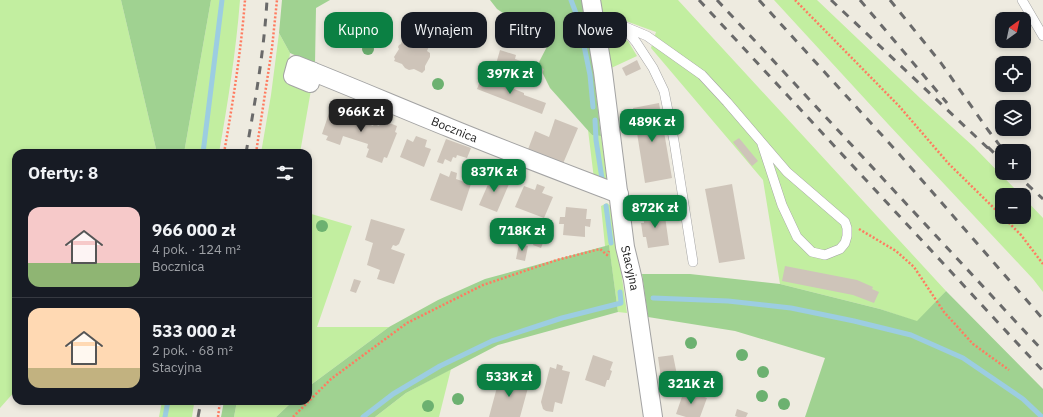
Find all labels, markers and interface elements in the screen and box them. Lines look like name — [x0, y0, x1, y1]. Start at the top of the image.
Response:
chip: Kupno — [324, 12, 393, 48]
chip: Wynajem — [401, 12, 487, 48]
chip: Filtry — [495, 12, 555, 48]
chip: Nowe — [563, 12, 627, 48]
north arrow — [995, 12, 1031, 48]
map controls — [995, 12, 1031, 224]
button: locate — [995, 56, 1031, 92]
pin: 397K zł — [473, 61, 547, 95]
text: 397K zł — [487, 65, 533, 82]
pin: 966K zł — [324, 99, 398, 133]
button: layers — [995, 100, 1031, 136]
text: 966K zł — [338, 103, 384, 120]
pin: 489K zł — [615, 109, 689, 143]
street label: Bocznica — [429, 113, 480, 146]
text: 489K zł — [629, 113, 675, 130]
button: + — [995, 144, 1031, 180]
pin: 837K zł — [457, 159, 531, 193]
text: Oferty: 8 — [28, 162, 98, 184]
icon: filters — [274, 162, 296, 184]
text: 837K zł — [471, 163, 517, 180]
button: − — [995, 188, 1031, 224]
pin: 872K zł — [618, 195, 692, 229]
text: 872K zł — [632, 199, 678, 216]
pin: 718K zł — [485, 218, 559, 252]
text: 966 000 zł — [152, 219, 235, 241]
text: 718K zł — [499, 222, 545, 239]
icon: home — [60, 223, 108, 271]
text: 4 pok. · 124 m² — [152, 241, 241, 258]
street label: Stacyjna — [618, 244, 643, 292]
text: Bocznica — [152, 258, 204, 275]
text: 533 000 zł — [152, 320, 235, 342]
icon: home — [60, 324, 108, 372]
text: 2 pok. · 68 m² — [152, 342, 233, 359]
text: Stacyjna — [152, 359, 202, 376]
pin: 533K zł — [472, 364, 546, 398]
text: 533K zł — [486, 368, 532, 385]
pin: 321K zł — [654, 371, 728, 405]
text: 321K zł — [668, 375, 714, 392]

